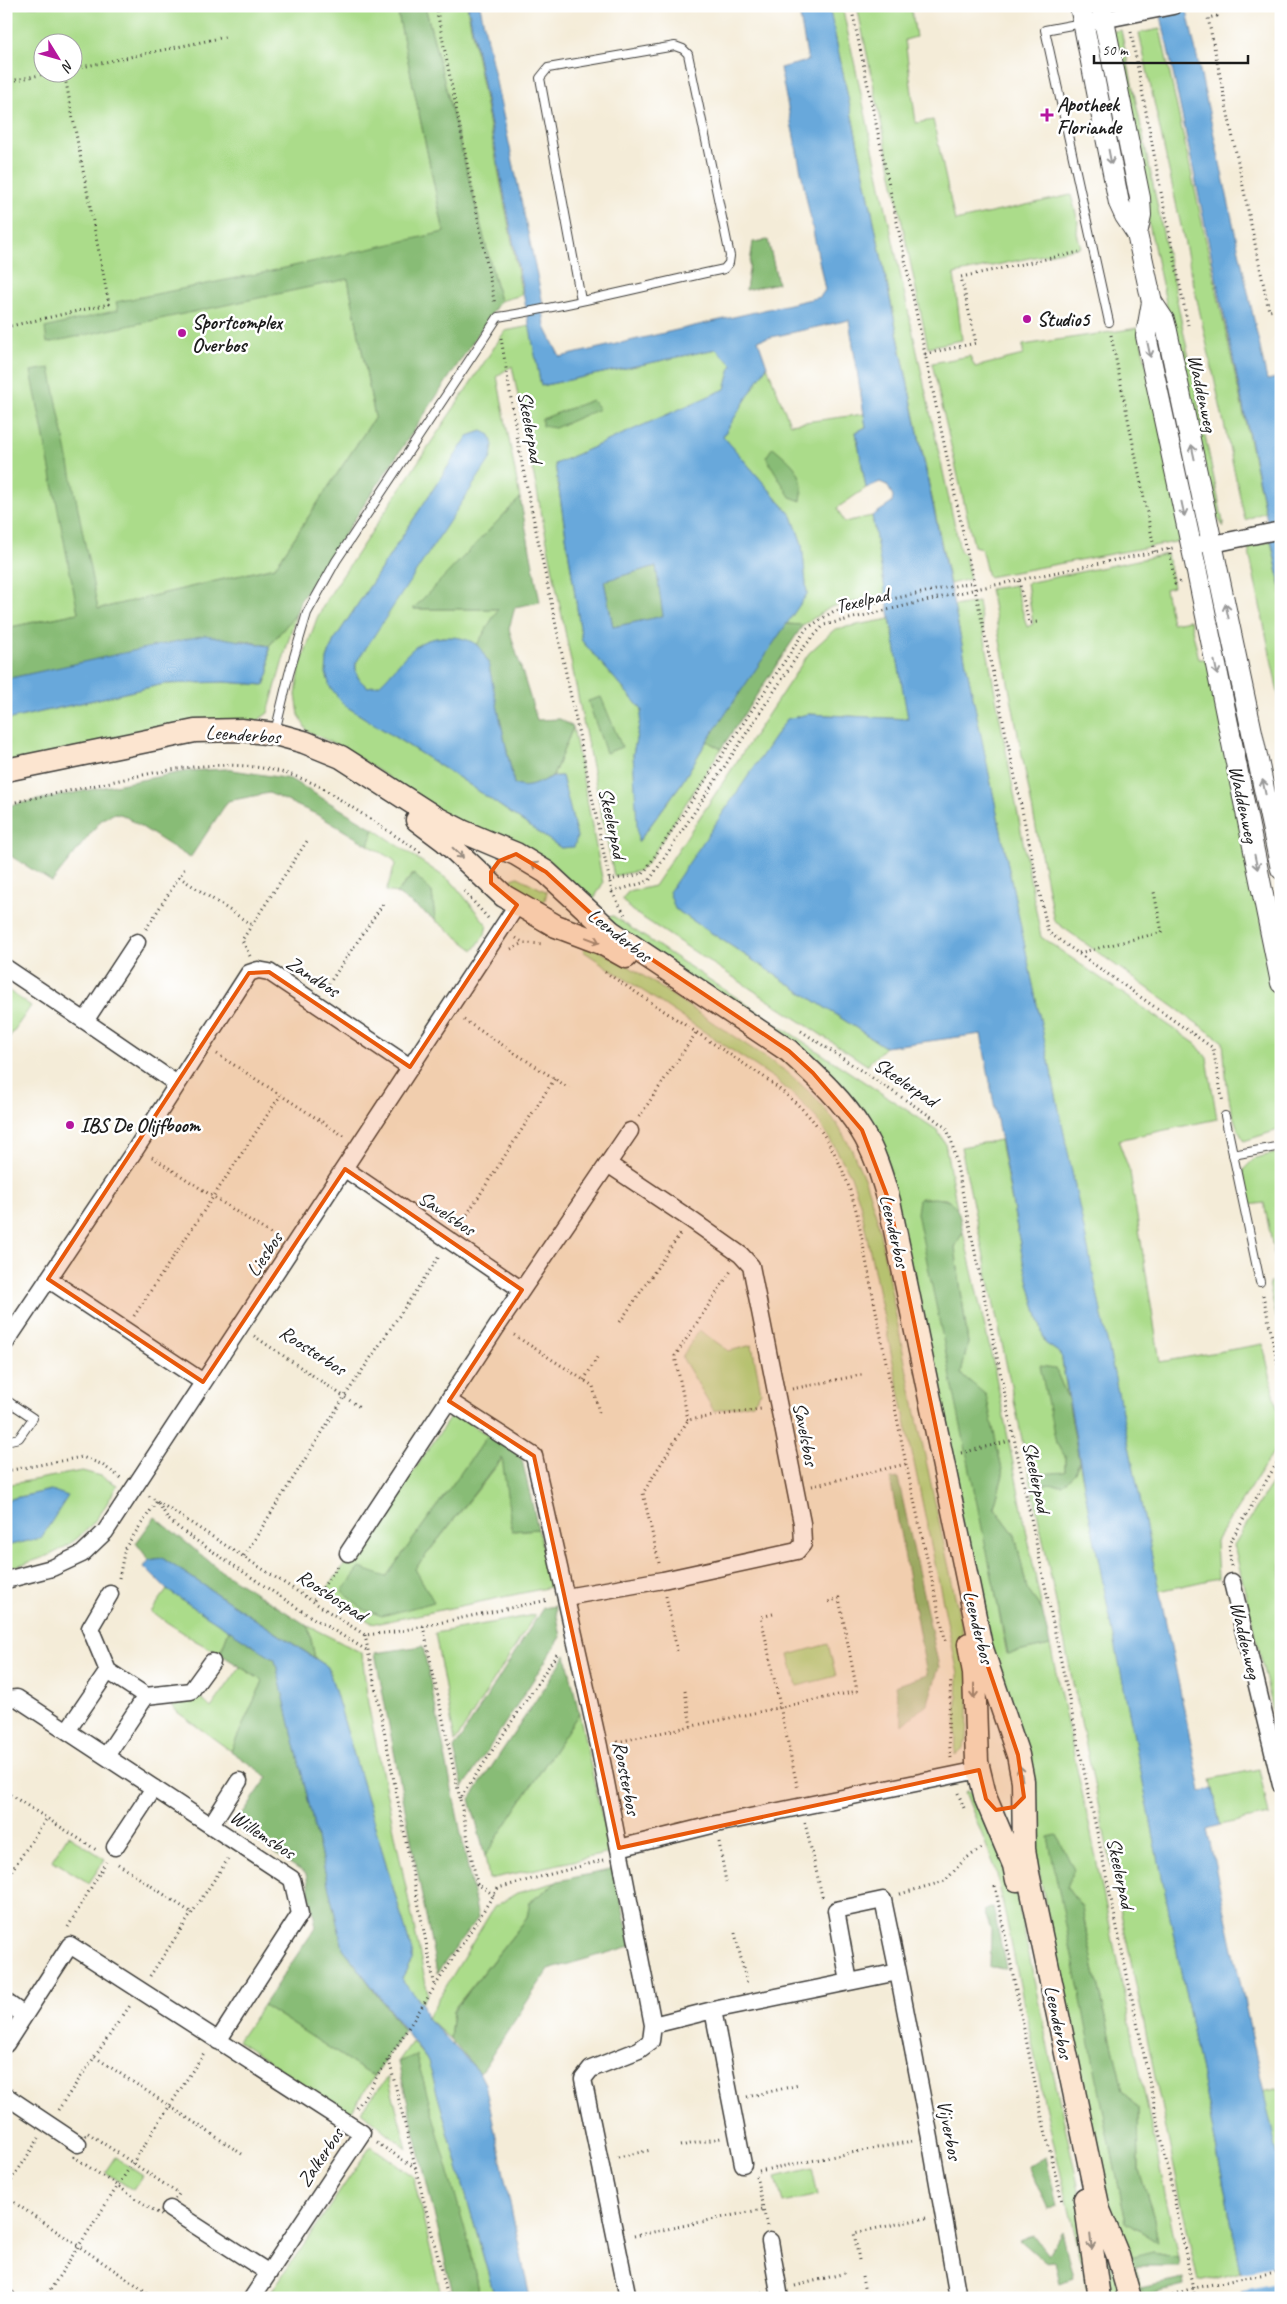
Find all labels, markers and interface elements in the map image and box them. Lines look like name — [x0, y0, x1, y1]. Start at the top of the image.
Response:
north arrow — [32, 32, 82, 82]
scale bar — [1094, 32, 1248, 64]
text: 50 m — [1102, 41, 1129, 60]
text: N — [57, 57, 77, 76]
place label: Apotheek Floriande — [1057, 92, 1123, 140]
marker: Apotheek Floriande — [1041, 109, 1053, 121]
one-way arrow — [1106, 148, 1115, 164]
place label: Studio5 — [1037, 307, 1092, 332]
place label: Sportcomplex Overbos — [192, 310, 284, 358]
marker: Studio5 — [1021, 313, 1033, 325]
marker: Sportcomplex Overbos — [176, 327, 188, 339]
one-way arrow — [1145, 342, 1154, 358]
street label: Waddenweg — [1182, 352, 1223, 436]
street label: Skeelerpad — [512, 390, 550, 468]
one-way arrow — [1188, 445, 1197, 461]
one-way arrow — [1179, 500, 1188, 516]
street label: Texelpad — [833, 581, 894, 619]
one-way arrow — [1222, 604, 1232, 620]
one-way arrow — [1212, 660, 1221, 676]
street label: Leenderbos — [205, 719, 283, 750]
street label: Waddenweg — [1223, 763, 1264, 847]
one-way arrow — [1259, 780, 1268, 796]
street label: Skeelerpad — [593, 785, 633, 864]
one-way arrow — [451, 847, 464, 859]
one-way arrow — [1251, 853, 1261, 869]
one-way arrow — [532, 862, 546, 872]
street label: Leenderbos — [583, 903, 659, 970]
one-way arrow — [585, 936, 600, 945]
street label: Zandbos — [281, 950, 346, 1004]
street label: Skeelerpad — [869, 1052, 945, 1115]
place label: IBS De Olijfboom — [80, 1113, 202, 1138]
marker: IBS De Olijfboom — [64, 1119, 76, 1131]
street label: Savelsbos — [413, 1185, 482, 1243]
street label: Leenderbos — [874, 1192, 916, 1272]
street label: Liesbos — [241, 1225, 290, 1281]
street label: Roosterbos — [275, 1320, 353, 1382]
street label: Savelsbos — [787, 1400, 824, 1470]
street label: Skeelerpad — [1017, 1439, 1057, 1518]
street label: Roosbospad — [292, 1564, 374, 1629]
street label: Leenderbos — [957, 1588, 1000, 1668]
street label: Waddenweg — [1225, 1599, 1267, 1683]
one-way arrow — [969, 1683, 979, 1699]
street label: Roosterbos — [607, 1739, 646, 1819]
one-way arrow — [1016, 1765, 1026, 1781]
street label: Willemsbos — [225, 1804, 302, 1866]
street label: Skeelerpad — [1101, 1835, 1141, 1914]
street label: Leenderbos — [1039, 1983, 1079, 2063]
street label: Vijverbos — [931, 2098, 968, 2164]
street label: Zalkerbos — [292, 2121, 350, 2192]
one-way arrow — [1086, 2233, 1096, 2249]

